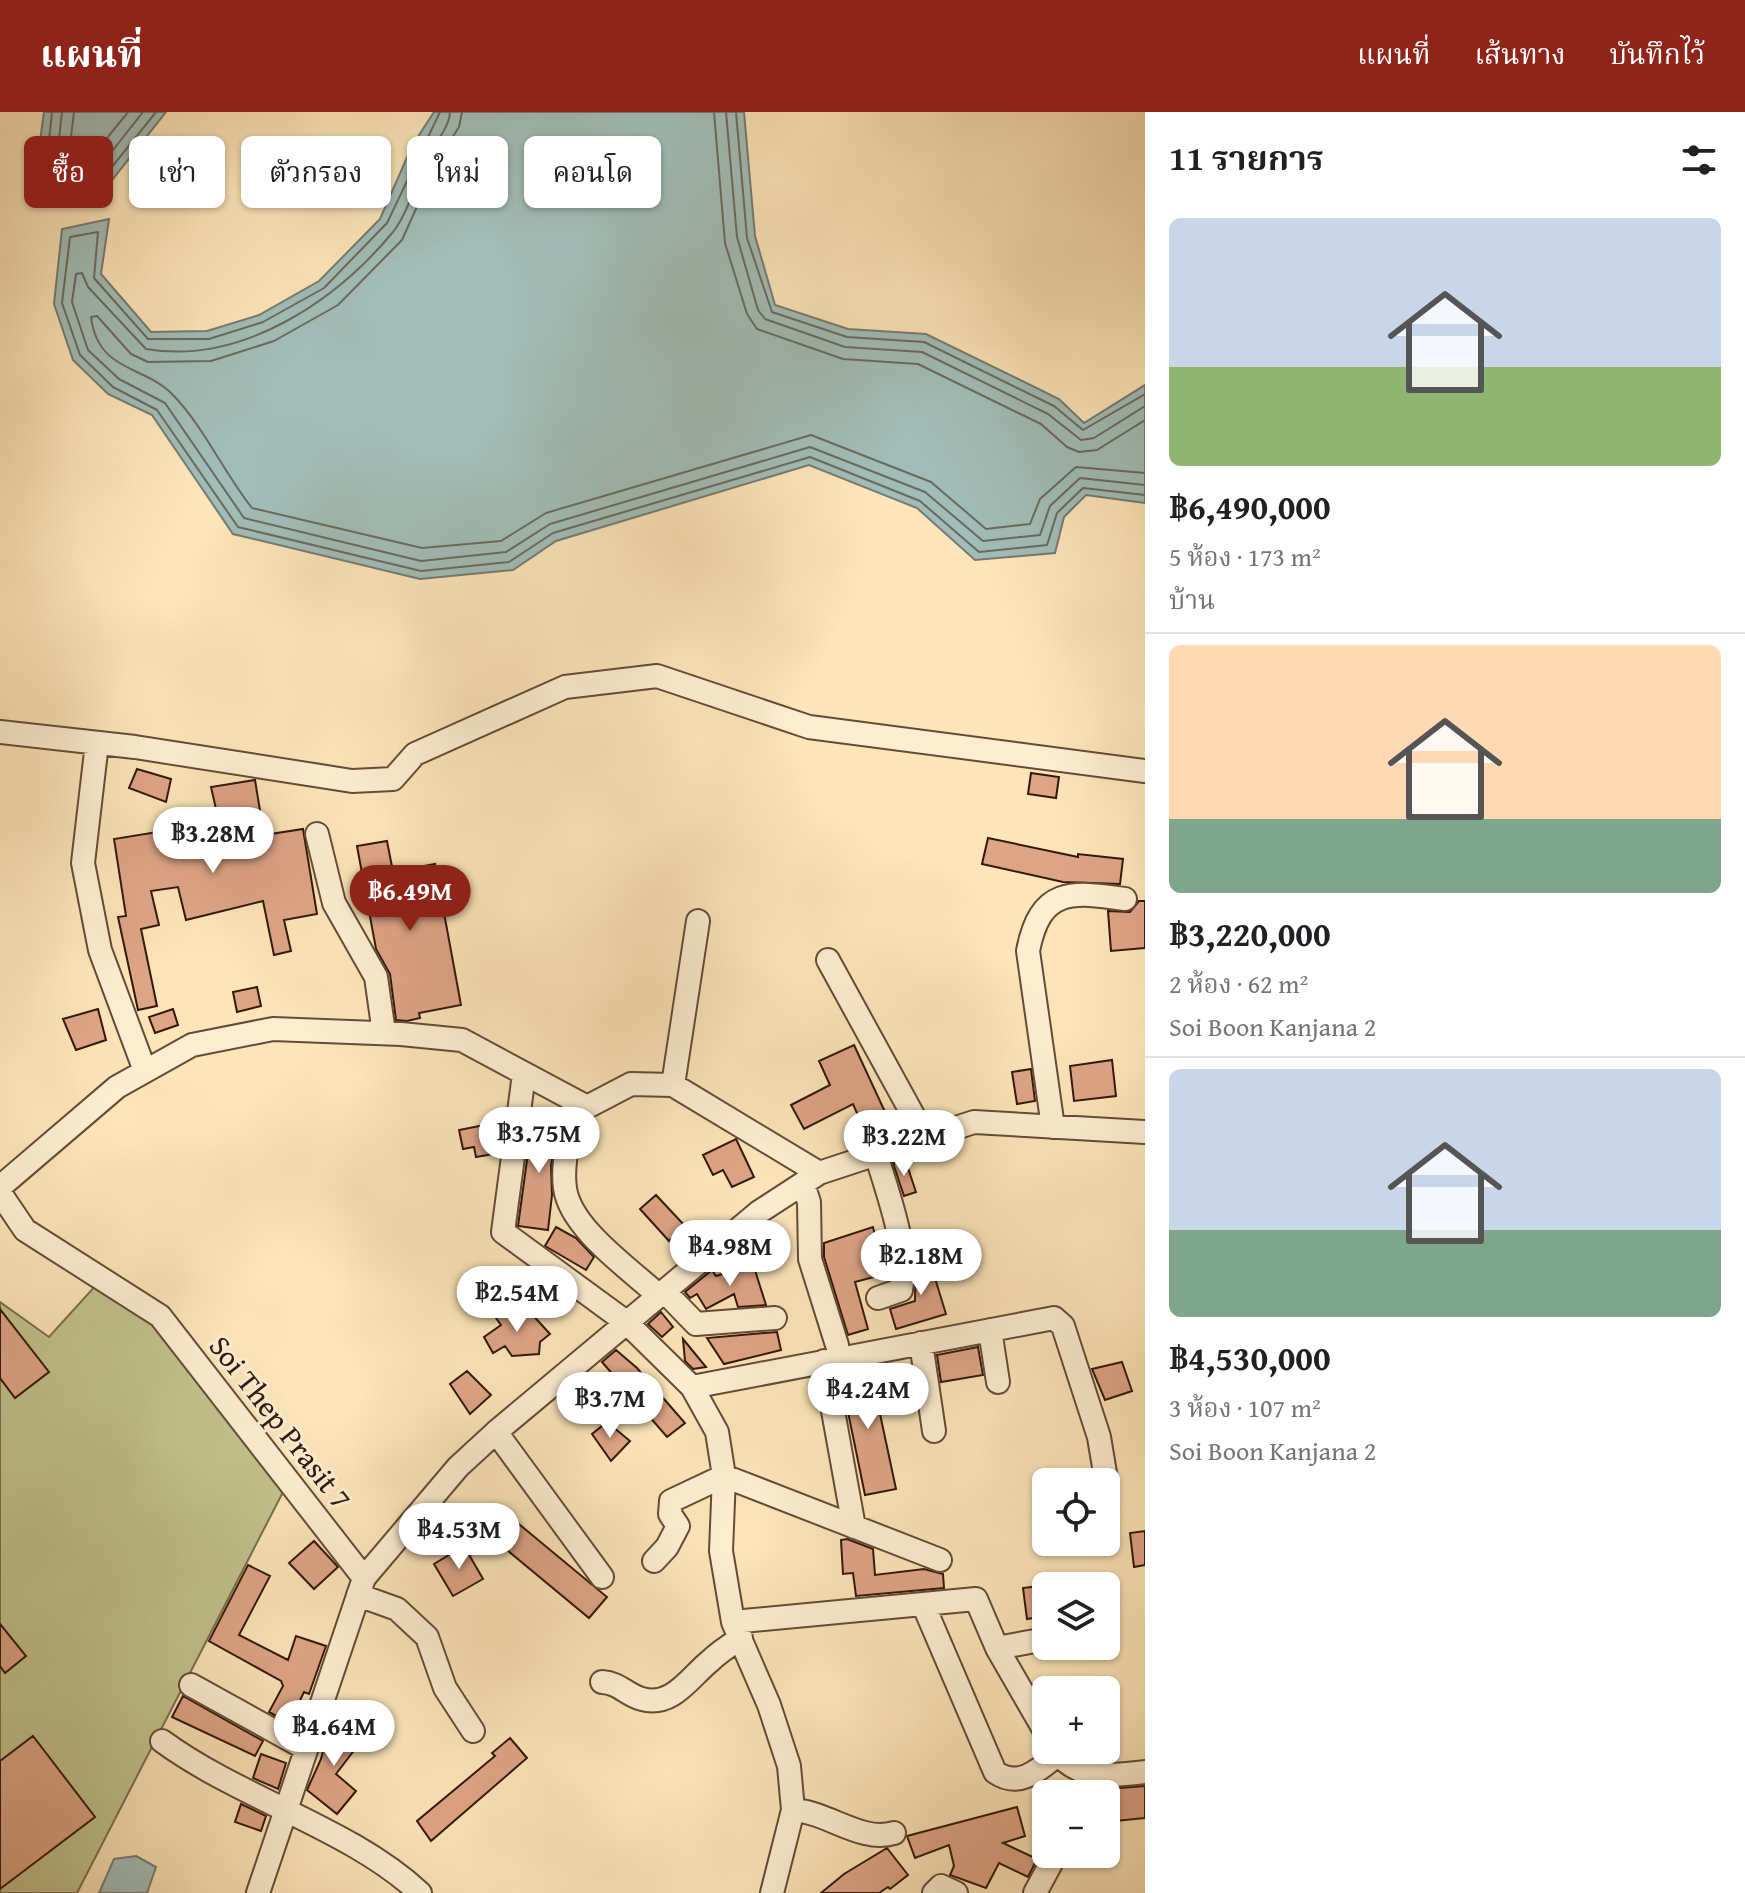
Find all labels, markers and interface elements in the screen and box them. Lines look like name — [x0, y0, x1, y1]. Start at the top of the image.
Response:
text: แผนที่ — [40, 25, 143, 81]
text: แผนที่ — [1357, 33, 1430, 74]
text: เส้นทาง — [1474, 33, 1566, 74]
text: บันทึกไว้ — [1610, 33, 1705, 74]
text: 11 รายการ — [1169, 133, 1324, 182]
chip: ซื้อ — [24, 136, 113, 208]
chip: เช่า — [129, 136, 225, 208]
chip: ตัวกรอง — [241, 136, 391, 208]
chip: ใหม่ — [407, 136, 508, 208]
chip: คอนโด — [524, 136, 661, 208]
icon: filters — [1677, 138, 1721, 182]
icon: home — [1373, 270, 1517, 414]
text: ฿6,490,000 — [1169, 482, 1331, 531]
text: 5 ห้อง · 173 m² — [1169, 537, 1321, 576]
text: บ้าน — [1169, 580, 1215, 619]
icon: home — [1373, 697, 1517, 841]
pin: ฿3.28M — [148, 807, 278, 875]
text: ฿3.28M — [171, 813, 255, 852]
pin: ฿6.49M — [345, 865, 475, 933]
text: ฿6.49M — [368, 871, 452, 910]
text: ฿3,220,000 — [1169, 909, 1331, 958]
text: 2 ห้อง · 62 m² — [1169, 964, 1308, 1003]
text: Soi Boon Kanjana 2 — [1169, 1007, 1376, 1046]
pin: ฿3.75M — [474, 1107, 604, 1175]
pin: ฿3.22M — [839, 1110, 969, 1178]
text: ฿3.75M — [497, 1113, 581, 1152]
text: ฿3.22M — [862, 1116, 946, 1155]
icon: home — [1373, 1121, 1517, 1265]
pin: ฿4.98M — [665, 1220, 795, 1288]
text: ฿4.98M — [688, 1226, 772, 1265]
pin: ฿2.18M — [856, 1229, 986, 1297]
text: ฿2.18M — [879, 1235, 963, 1274]
pin: ฿2.54M — [452, 1266, 582, 1334]
text: ฿2.54M — [475, 1272, 559, 1311]
street label: Soi Thep Prasit 7 — [199, 1326, 363, 1518]
text: ฿4,530,000 — [1169, 1333, 1331, 1382]
pin: ฿4.24M — [803, 1363, 933, 1431]
text: ฿4.24M — [826, 1369, 910, 1408]
pin: ฿3.7M — [554, 1372, 666, 1440]
text: ฿3.7M — [574, 1378, 646, 1417]
text: 3 ห้อง · 107 m² — [1169, 1388, 1321, 1427]
text: Soi Boon Kanjana 2 — [1169, 1431, 1376, 1470]
map controls — [1032, 1468, 1120, 1868]
button: locate — [1032, 1468, 1120, 1556]
pin: ฿4.53M — [394, 1503, 524, 1571]
text: ฿4.53M — [417, 1509, 501, 1548]
button: layers — [1032, 1572, 1120, 1660]
button: + — [1032, 1676, 1120, 1764]
pin: ฿4.64M — [269, 1700, 399, 1768]
text: ฿4.64M — [292, 1706, 376, 1745]
button: − — [1032, 1780, 1120, 1868]

